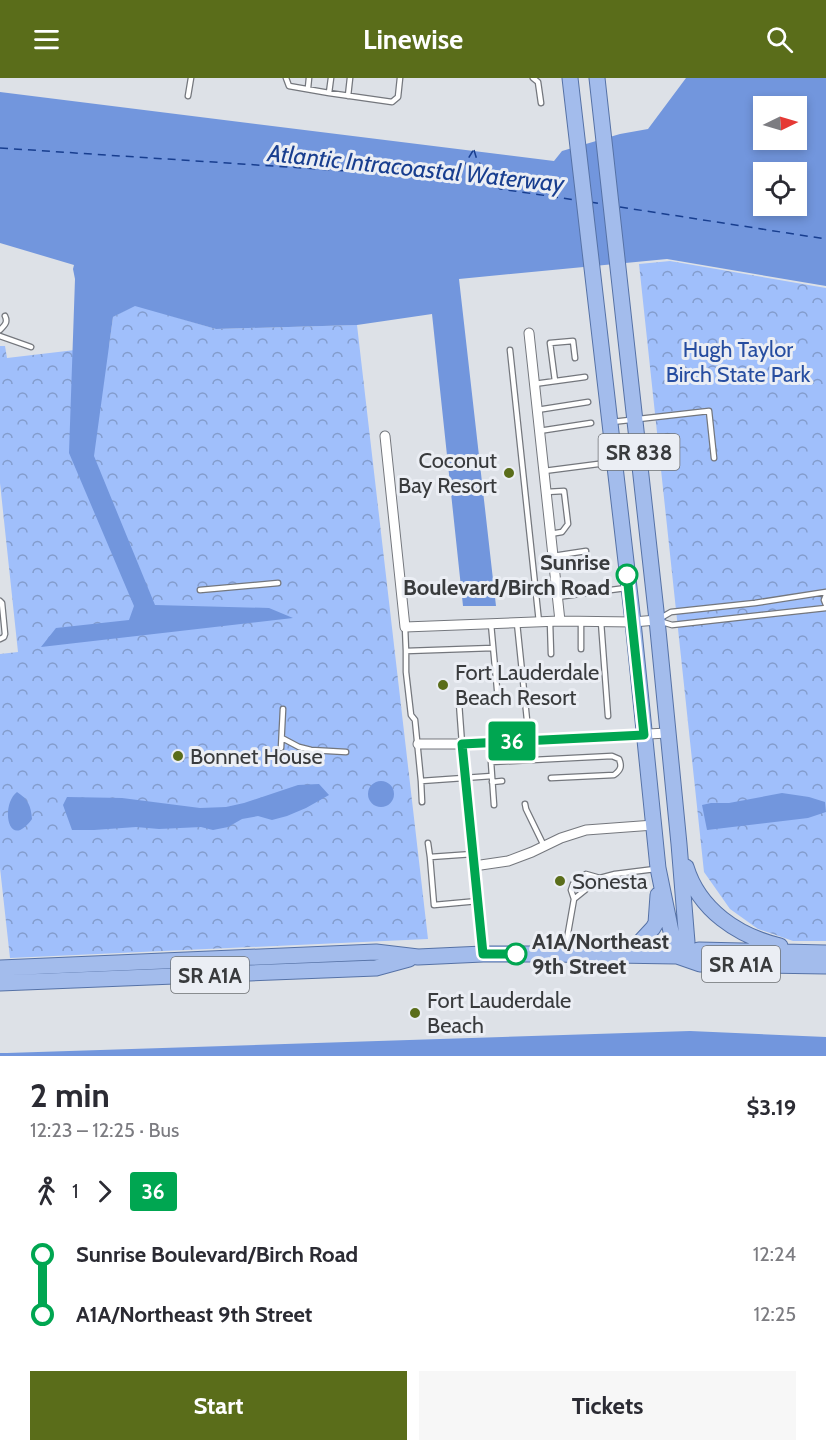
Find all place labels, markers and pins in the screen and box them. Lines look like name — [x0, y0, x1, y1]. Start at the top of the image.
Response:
place label: Coconut Bay Resort — [398, 447, 498, 499]
marker: Coconut Bay Resort — [502, 466, 516, 480]
place label: Sunrise Boulevard/Birch Road — [403, 549, 610, 601]
marker: Sunrise Boulevard/Birch Road — [616, 564, 638, 586]
place label: Fort Lauderdale Beach Resort — [455, 659, 599, 711]
marker: Fort Lauderdale Beach Resort — [436, 678, 450, 692]
place label: Bonnet House — [190, 743, 323, 770]
marker: Bonnet House — [171, 749, 185, 763]
place label: Sonesta — [572, 868, 648, 895]
marker: Sonesta — [553, 874, 567, 888]
place label: A1A/Northeast 9th Street — [532, 928, 670, 980]
marker: A1A/Northeast 9th Street — [505, 943, 527, 965]
place label: Fort Lauderdale Beach — [427, 987, 571, 1039]
marker: Fort Lauderdale Beach — [408, 1006, 422, 1020]

